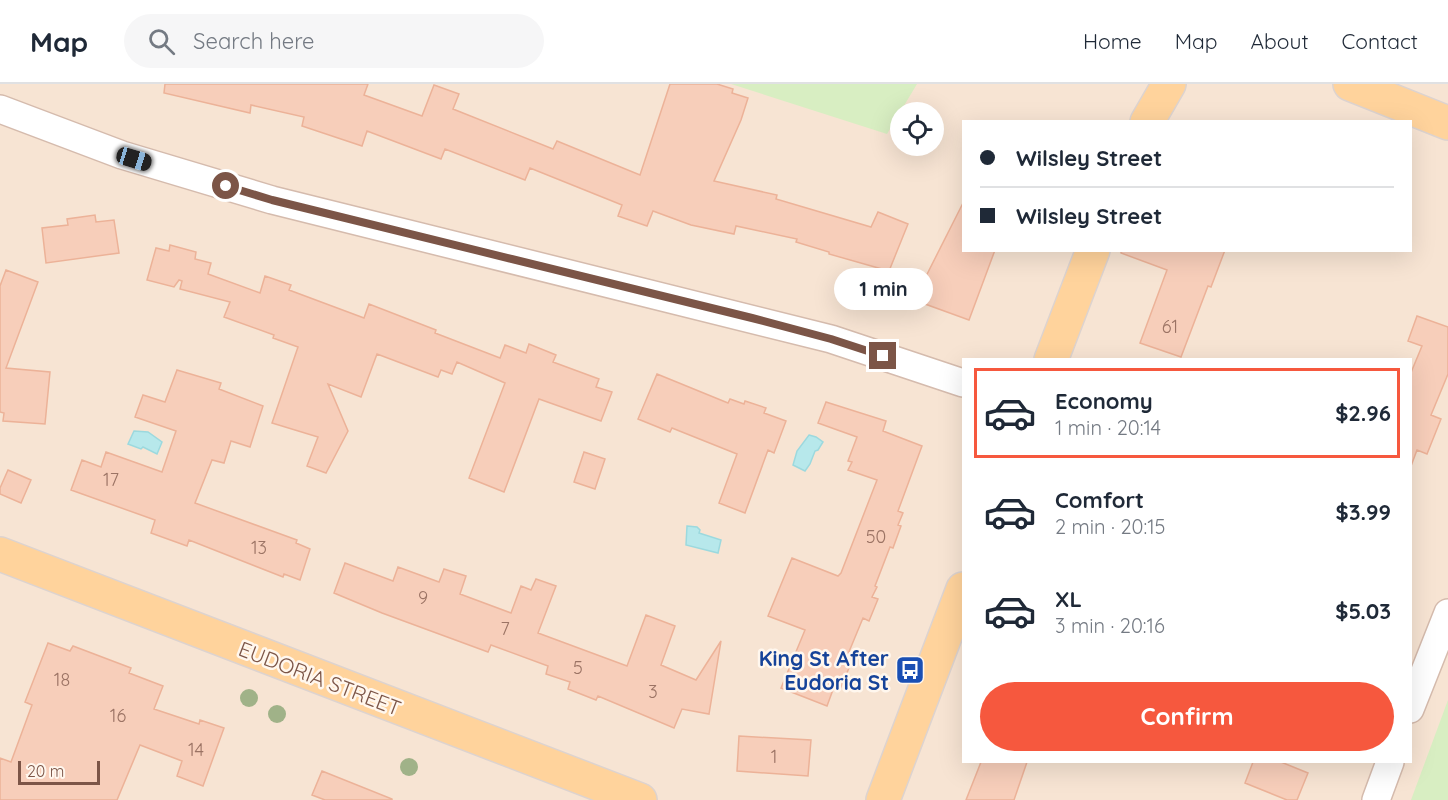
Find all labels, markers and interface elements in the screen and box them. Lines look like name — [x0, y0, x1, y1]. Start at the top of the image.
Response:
search box — [124, 14, 544, 68]
text: Map — [30, 24, 88, 59]
icon: search — [145, 25, 178, 58]
text: Search here — [193, 27, 315, 55]
text: Home — [1083, 28, 1142, 54]
text: Map — [1175, 28, 1218, 54]
text: About — [1251, 28, 1309, 54]
text: Contact — [1342, 28, 1418, 54]
map controls — [890, 102, 944, 156]
button: locate — [890, 102, 944, 156]
text: Wilsley Street — [1016, 144, 1162, 172]
car — [114, 145, 154, 173]
route start — [212, 172, 239, 199]
text: Wilsley Street — [1016, 202, 1162, 230]
callout: 1 min — [834, 269, 932, 311]
text: 1 min — [859, 276, 908, 301]
house number: 61 — [1162, 315, 1178, 338]
route end — [869, 342, 896, 369]
icon: car — [983, 386, 1037, 440]
text: Economy — [1055, 387, 1153, 415]
text: $2.96 — [1335, 399, 1391, 427]
text: 1 min · 20:14 — [1055, 415, 1161, 440]
house number: 17 — [103, 468, 119, 491]
icon: car — [983, 485, 1037, 539]
text: Comfort — [1055, 486, 1144, 514]
text: $3.99 — [1336, 498, 1391, 526]
text: 2 min · 20:15 — [1055, 514, 1165, 539]
house number: 50 — [866, 525, 886, 548]
house number: 13 — [251, 536, 267, 559]
icon: car — [983, 584, 1037, 638]
text: XL — [1055, 585, 1082, 613]
house number: 9 — [418, 586, 428, 609]
text: $5.03 — [1335, 597, 1391, 625]
text: 3 min · 20:16 — [1055, 613, 1165, 638]
house number: 7 — [500, 617, 510, 640]
street label: EUDORIA STREET — [235, 635, 405, 721]
place label: King St After Eudoria St — [759, 645, 889, 695]
bus stop icon: King St After Eudoria St — [894, 654, 926, 686]
house number: 5 — [573, 656, 583, 679]
house number: 18 — [54, 668, 70, 691]
house number: 3 — [648, 680, 658, 703]
button: Confirm — [980, 682, 1394, 751]
house number: 16 — [110, 704, 126, 727]
house number: 14 — [188, 738, 204, 761]
house number: 1 — [771, 745, 777, 768]
scale bar — [18, 758, 100, 786]
text: 20 m — [27, 761, 64, 781]

